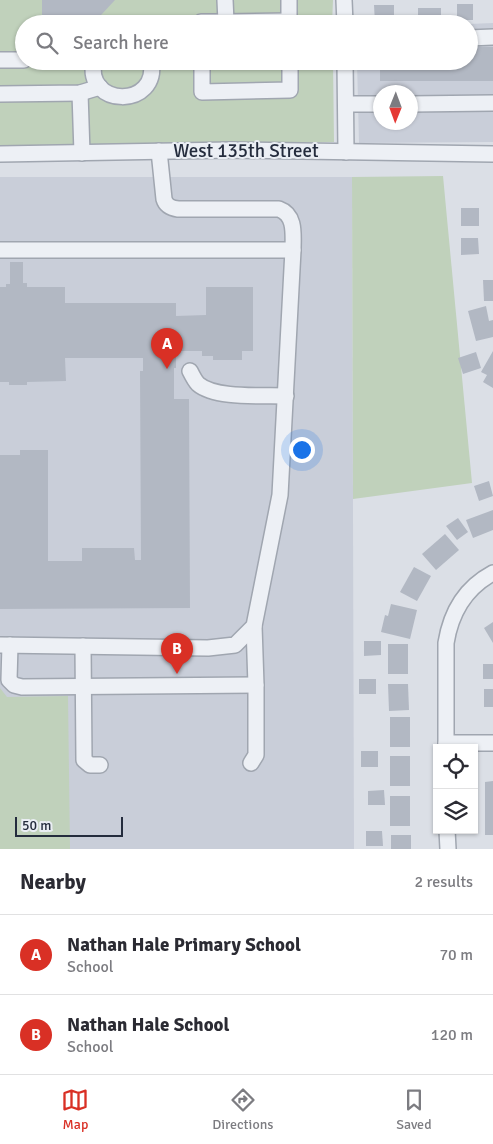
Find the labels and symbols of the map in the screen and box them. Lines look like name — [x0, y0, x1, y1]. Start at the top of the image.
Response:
north arrow — [373, 85, 418, 130]
street label: West 135th Street — [173, 139, 319, 163]
pin: A — [151, 328, 183, 369]
your location — [289, 437, 315, 463]
pin: B — [161, 633, 193, 674]
scale bar — [15, 814, 122, 837]

